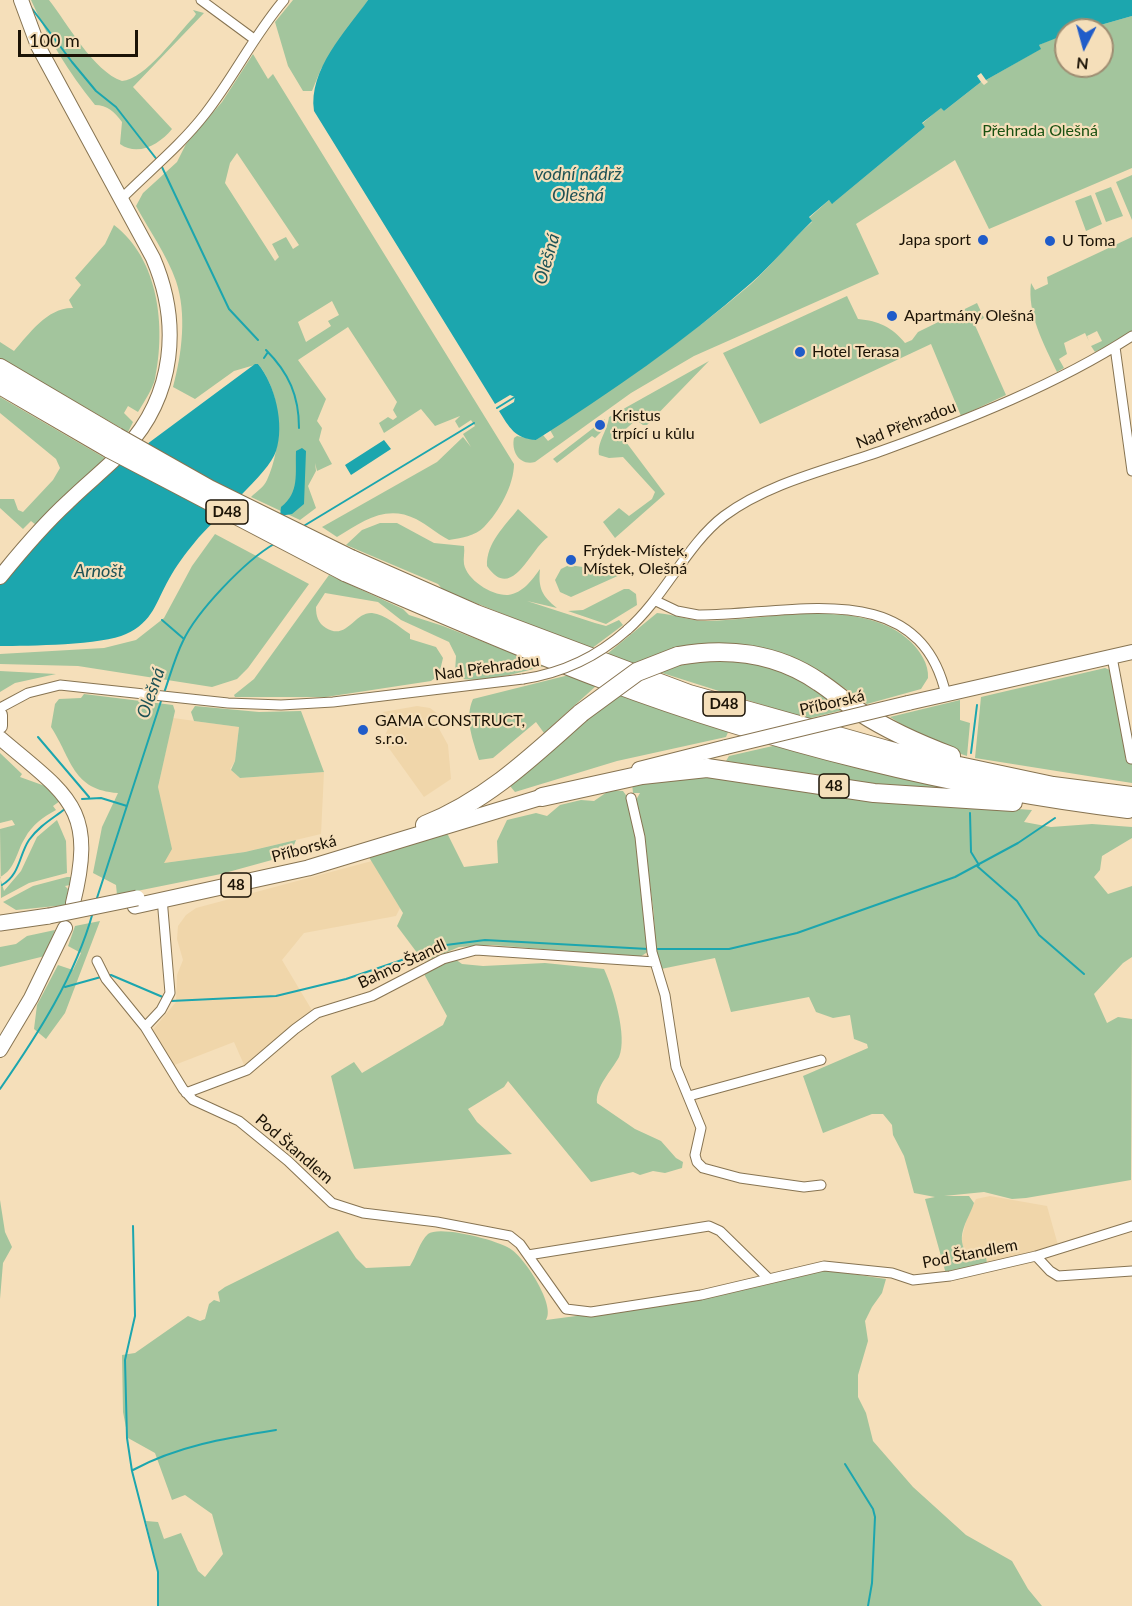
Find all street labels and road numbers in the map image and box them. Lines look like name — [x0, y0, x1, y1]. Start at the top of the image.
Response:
street label: Nad Přehradou — [853, 397, 959, 453]
road number: D48 — [206, 500, 248, 524]
street label: Nad Přehradou — [433, 651, 541, 685]
street label: Příborská — [798, 686, 866, 720]
road number: D48 — [703, 692, 745, 716]
road number: 48 — [819, 774, 849, 798]
street label: Příborská — [270, 831, 338, 867]
road number: 48 — [221, 873, 251, 897]
street label: Bahno-Štandl — [355, 935, 449, 993]
street label: Pod Štandlem — [251, 1110, 337, 1188]
street label: Pod Štandlem — [921, 1235, 1019, 1273]

